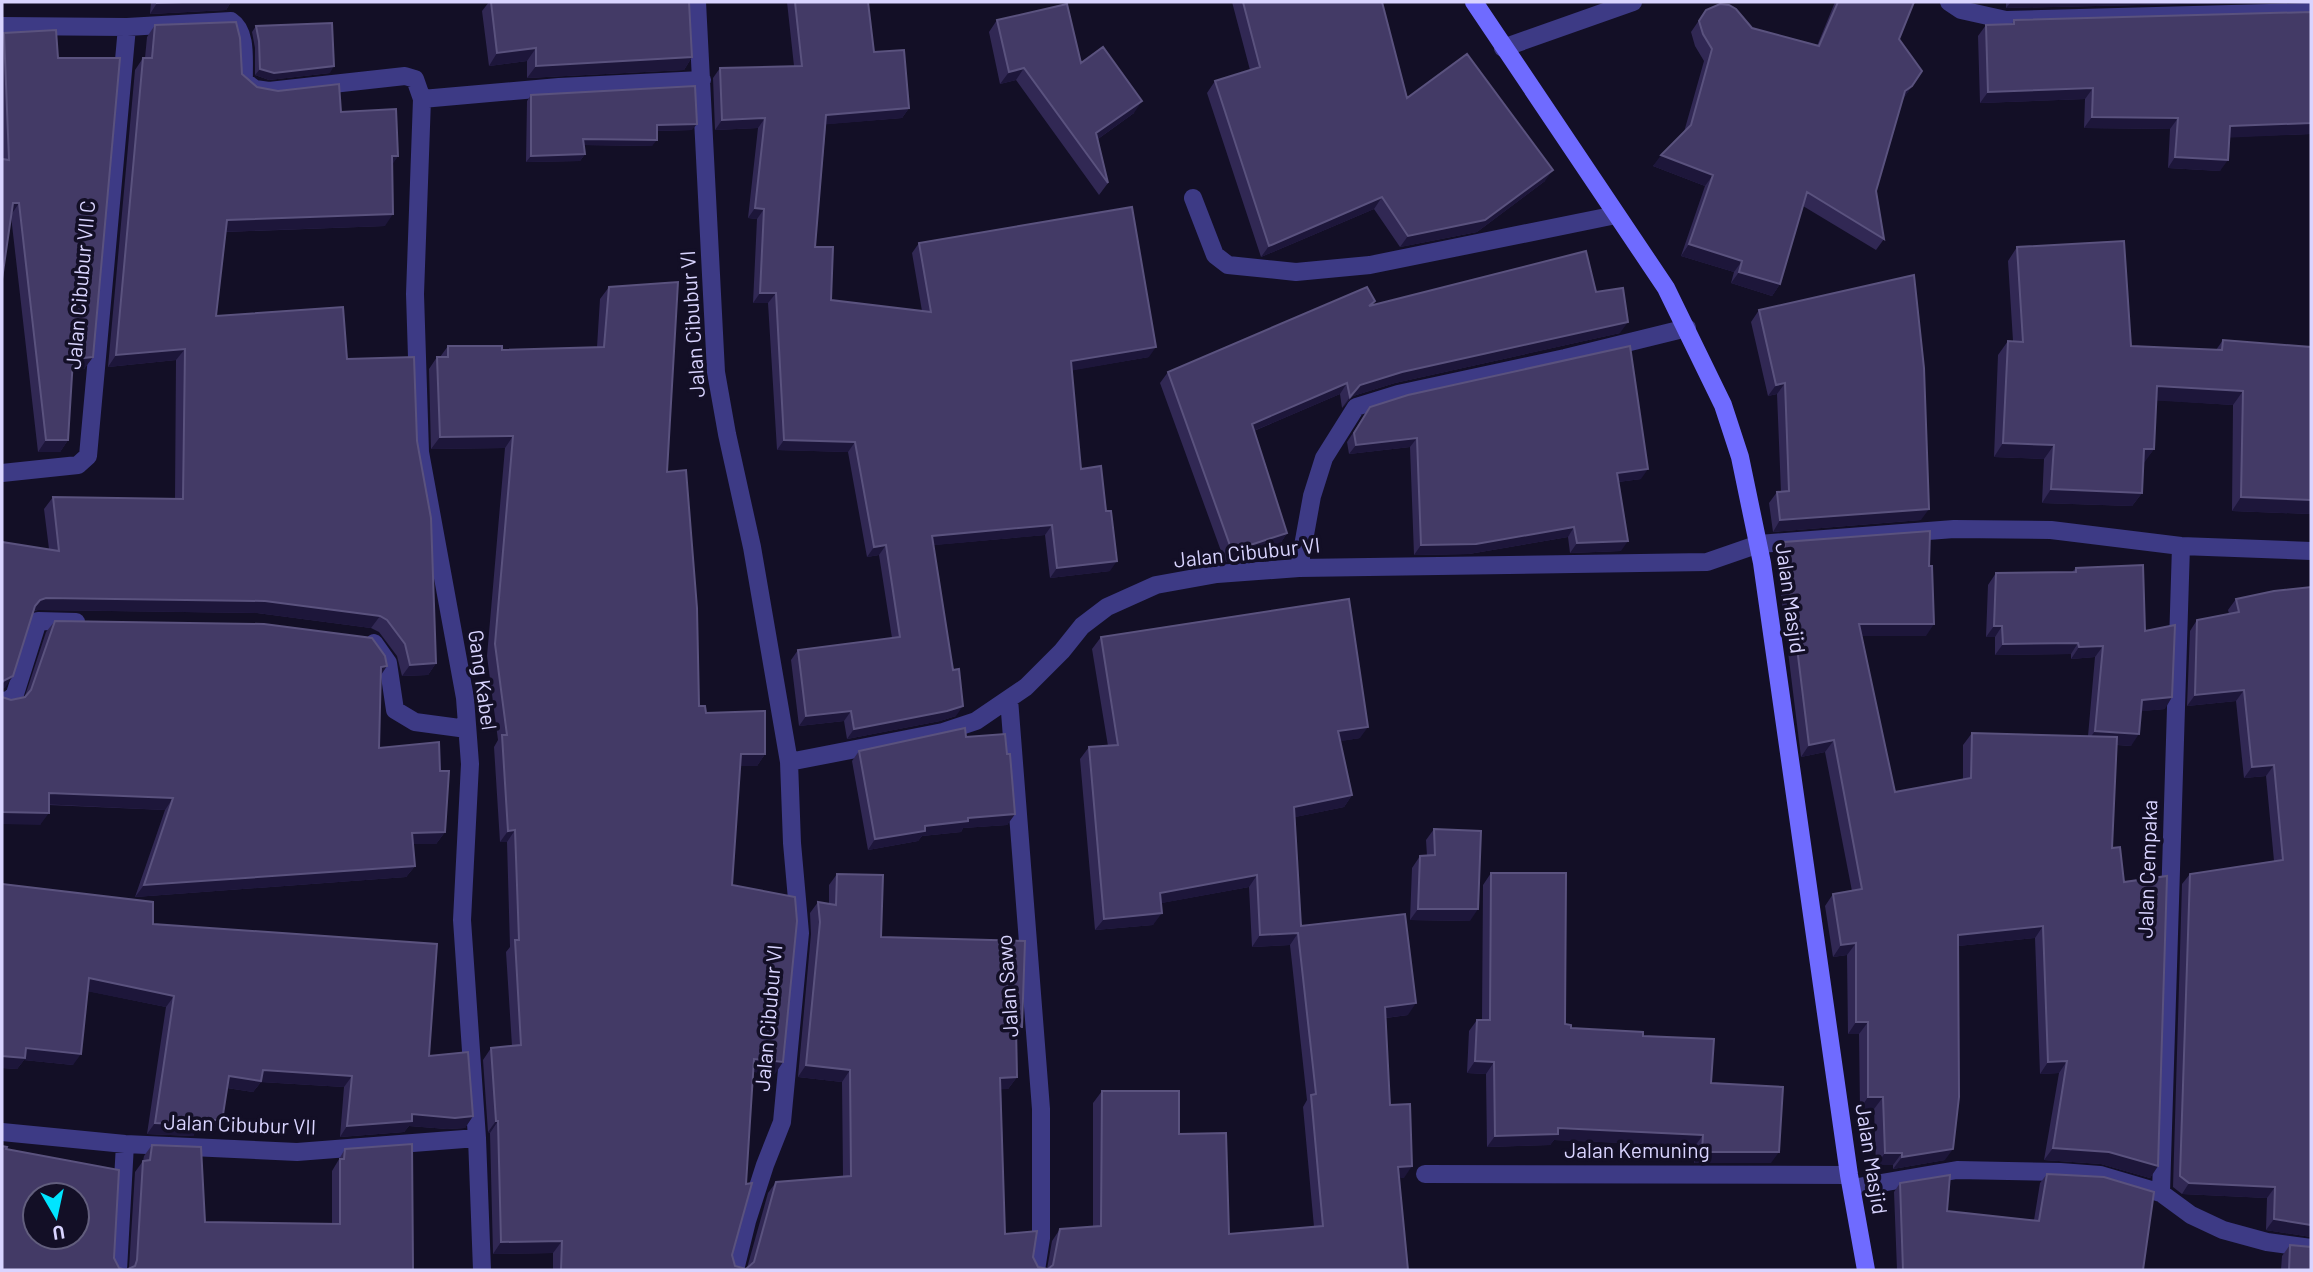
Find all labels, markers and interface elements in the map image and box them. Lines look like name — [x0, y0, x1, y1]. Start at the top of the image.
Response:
street label: Jalan Cibubur VII C — [60, 199, 99, 370]
street label: Jalan Cibubur VI — [674, 250, 709, 398]
street label: Jalan Cibubur VI — [1172, 531, 1321, 572]
street label: Jalan Masjid — [1771, 541, 1812, 655]
street label: Gang Kabel — [464, 628, 503, 732]
street label: Jalan Cempaka — [2132, 799, 2161, 939]
street label: Jalan Sawo — [990, 934, 1023, 1038]
street label: Jalan Cibubur VI — [749, 943, 786, 1092]
street label: Jalan Masjid — [1851, 1102, 1894, 1216]
street label: Jalan Cibubur VII — [163, 1108, 317, 1139]
street label: Jalan Kemuning — [1564, 1137, 1710, 1162]
north arrow — [21, 1181, 91, 1251]
text: U — [51, 1221, 66, 1246]

